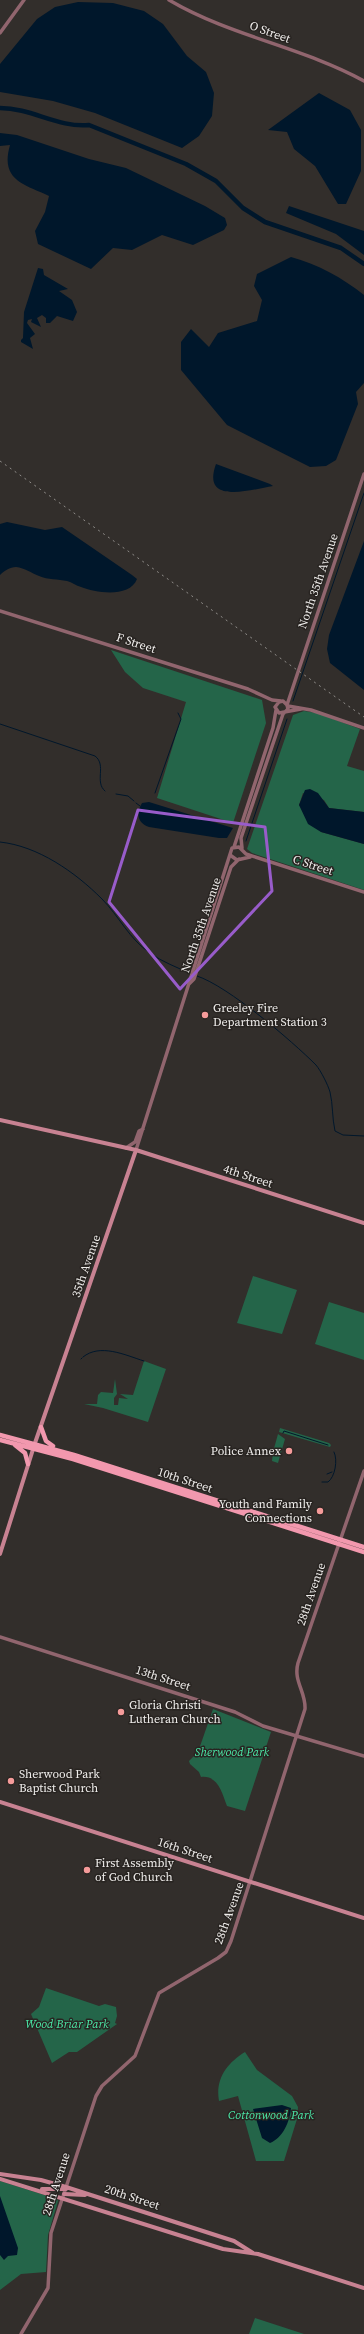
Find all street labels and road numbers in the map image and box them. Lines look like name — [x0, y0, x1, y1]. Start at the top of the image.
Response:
street label: O Street — [247, 17, 293, 47]
street label: North 35th Avenue — [294, 531, 342, 631]
street label: F Street — [114, 629, 158, 657]
street label: C Street — [291, 851, 335, 879]
street label: North 35th Avenue — [177, 875, 225, 975]
street label: 4th Street — [221, 1161, 275, 1192]
street label: 35th Avenue — [68, 1233, 104, 1299]
street label: 10th Street — [155, 1464, 215, 1496]
street label: 28th Avenue — [293, 1561, 329, 1627]
street label: 13th Street — [133, 1662, 193, 1694]
street label: 16th Street — [155, 1834, 215, 1866]
street label: 28th Avenue — [210, 1880, 248, 1946]
street label: 28th Avenue — [38, 2150, 74, 2218]
street label: 20th Street — [102, 2181, 162, 2213]

